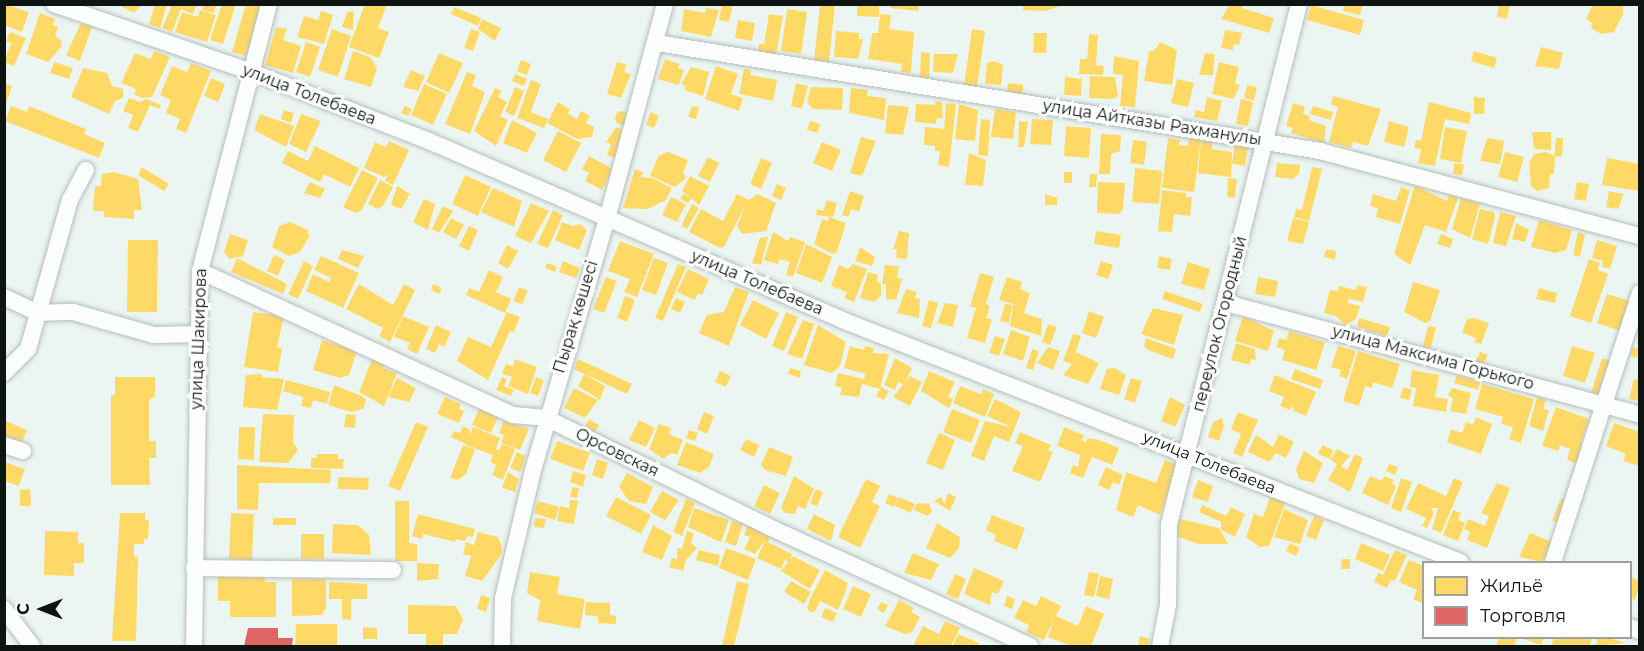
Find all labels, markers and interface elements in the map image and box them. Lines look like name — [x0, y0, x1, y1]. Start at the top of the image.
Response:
street label: улица Толебаева — [239, 61, 379, 129]
street label: улица Айтказы Рахманулы — [1041, 96, 1263, 150]
street label: переулок Огородный — [1189, 234, 1251, 414]
street label: улица Толебаева — [688, 247, 826, 319]
street label: Пырақ көшесі — [550, 258, 602, 376]
street label: улица Шакирова — [187, 268, 211, 410]
street label: улица Максима Горького — [1330, 322, 1536, 394]
street label: Орсовская — [572, 425, 662, 481]
street label: улица Толебаева — [1140, 428, 1278, 498]
legend — [1422, 561, 1632, 639]
text: Жильё — [1480, 575, 1543, 597]
north arrow — [12, 579, 72, 639]
text: С — [14, 603, 33, 615]
text: Торговля — [1480, 605, 1566, 627]

